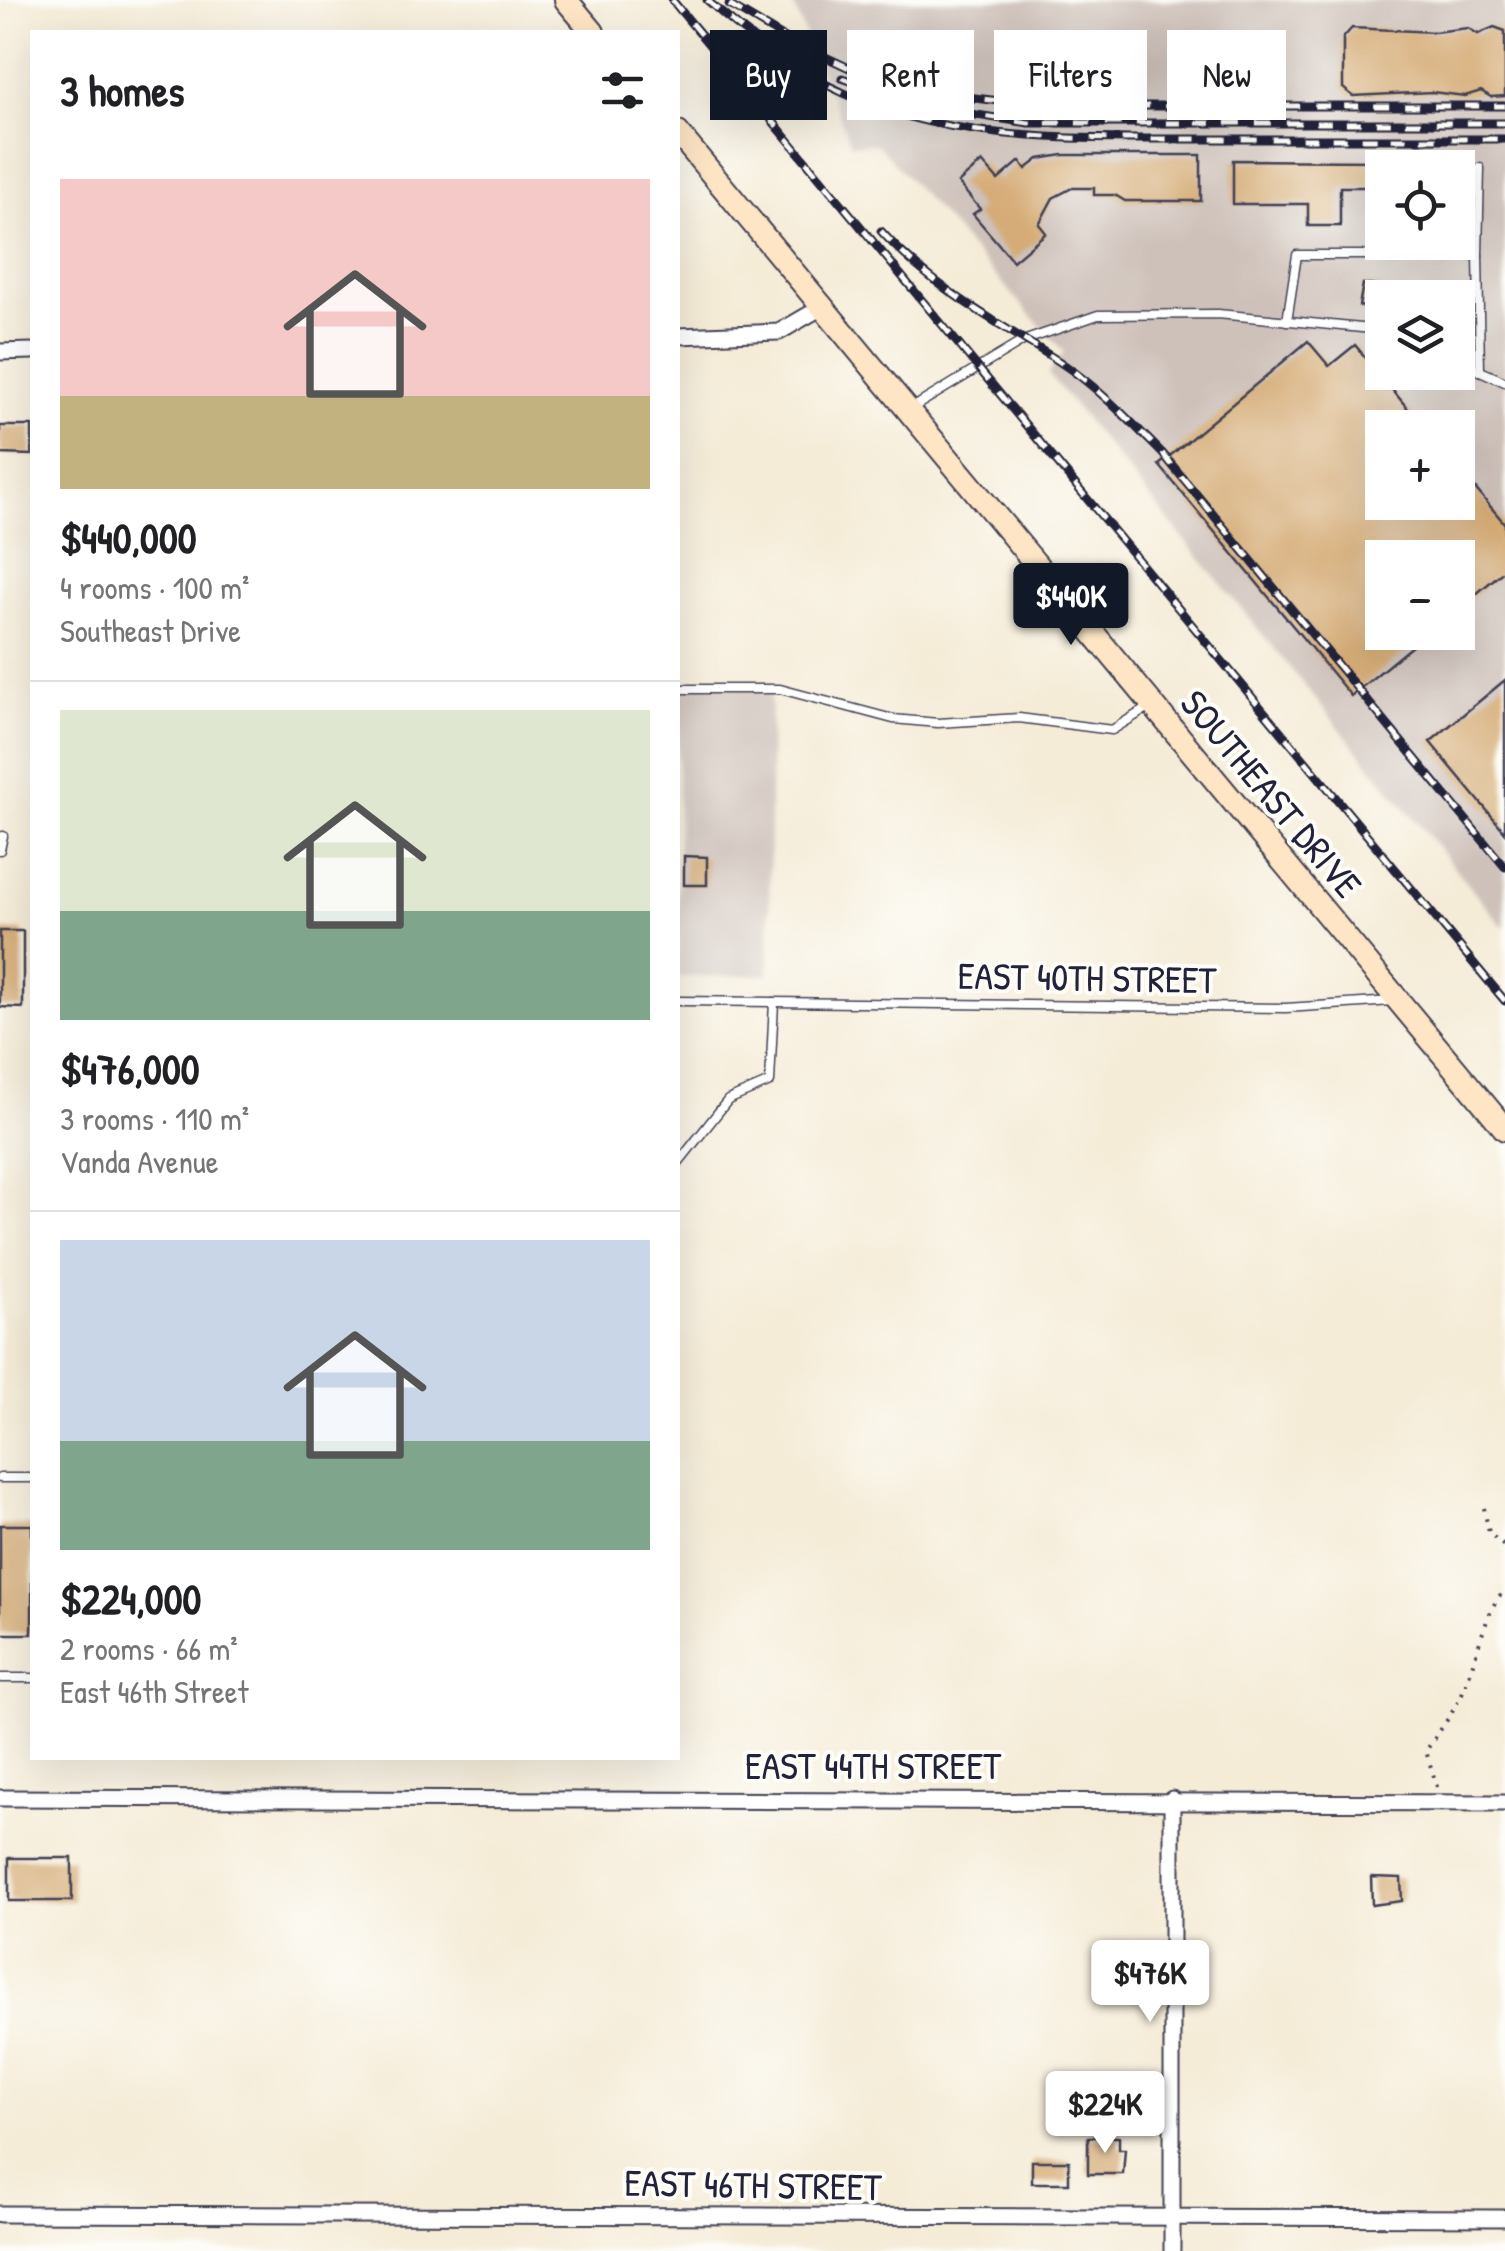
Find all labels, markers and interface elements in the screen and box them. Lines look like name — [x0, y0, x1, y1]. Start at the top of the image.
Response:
chip: Buy — [710, 30, 827, 120]
chip: Rent — [847, 30, 974, 120]
chip: Filters — [994, 30, 1147, 120]
chip: New — [1167, 30, 1286, 120]
text: 3 homes — [60, 62, 185, 119]
icon: filters — [595, 63, 650, 118]
map controls — [1365, 150, 1475, 650]
button: locate — [1365, 150, 1475, 260]
icon: home — [265, 244, 445, 424]
button: layers — [1365, 280, 1475, 390]
button: + — [1365, 410, 1475, 520]
text: $440,000 — [60, 509, 197, 566]
button: − — [1365, 540, 1475, 650]
pin: $440K — [1001, 563, 1141, 648]
text: 4 rooms · 100 m² — [60, 566, 249, 609]
text: $440K — [1035, 574, 1107, 617]
text: Southeast Drive — [60, 609, 241, 652]
street label: SOUTHEAST DRIVE — [1169, 678, 1374, 909]
icon: home — [265, 775, 445, 955]
street label: EAST 40TH STREET — [957, 949, 1218, 1005]
text: $476,000 — [60, 1040, 200, 1097]
text: 3 rooms · 110 m² — [60, 1097, 249, 1140]
text: Vanda Avenue — [60, 1140, 219, 1183]
icon: home — [265, 1305, 445, 1485]
text: $224,000 — [60, 1570, 201, 1627]
text: 2 rooms · 66 m² — [60, 1627, 238, 1670]
text: East 46th Street — [60, 1670, 248, 1713]
street label: EAST 44TH STREET — [745, 1739, 1002, 1791]
pin: $476K — [1080, 1940, 1220, 2025]
text: $476K — [1113, 1951, 1187, 1994]
pin: $224K — [1035, 2071, 1175, 2156]
text: $224K — [1068, 2082, 1142, 2125]
street label: EAST 46TH STREET — [624, 2156, 883, 2212]

